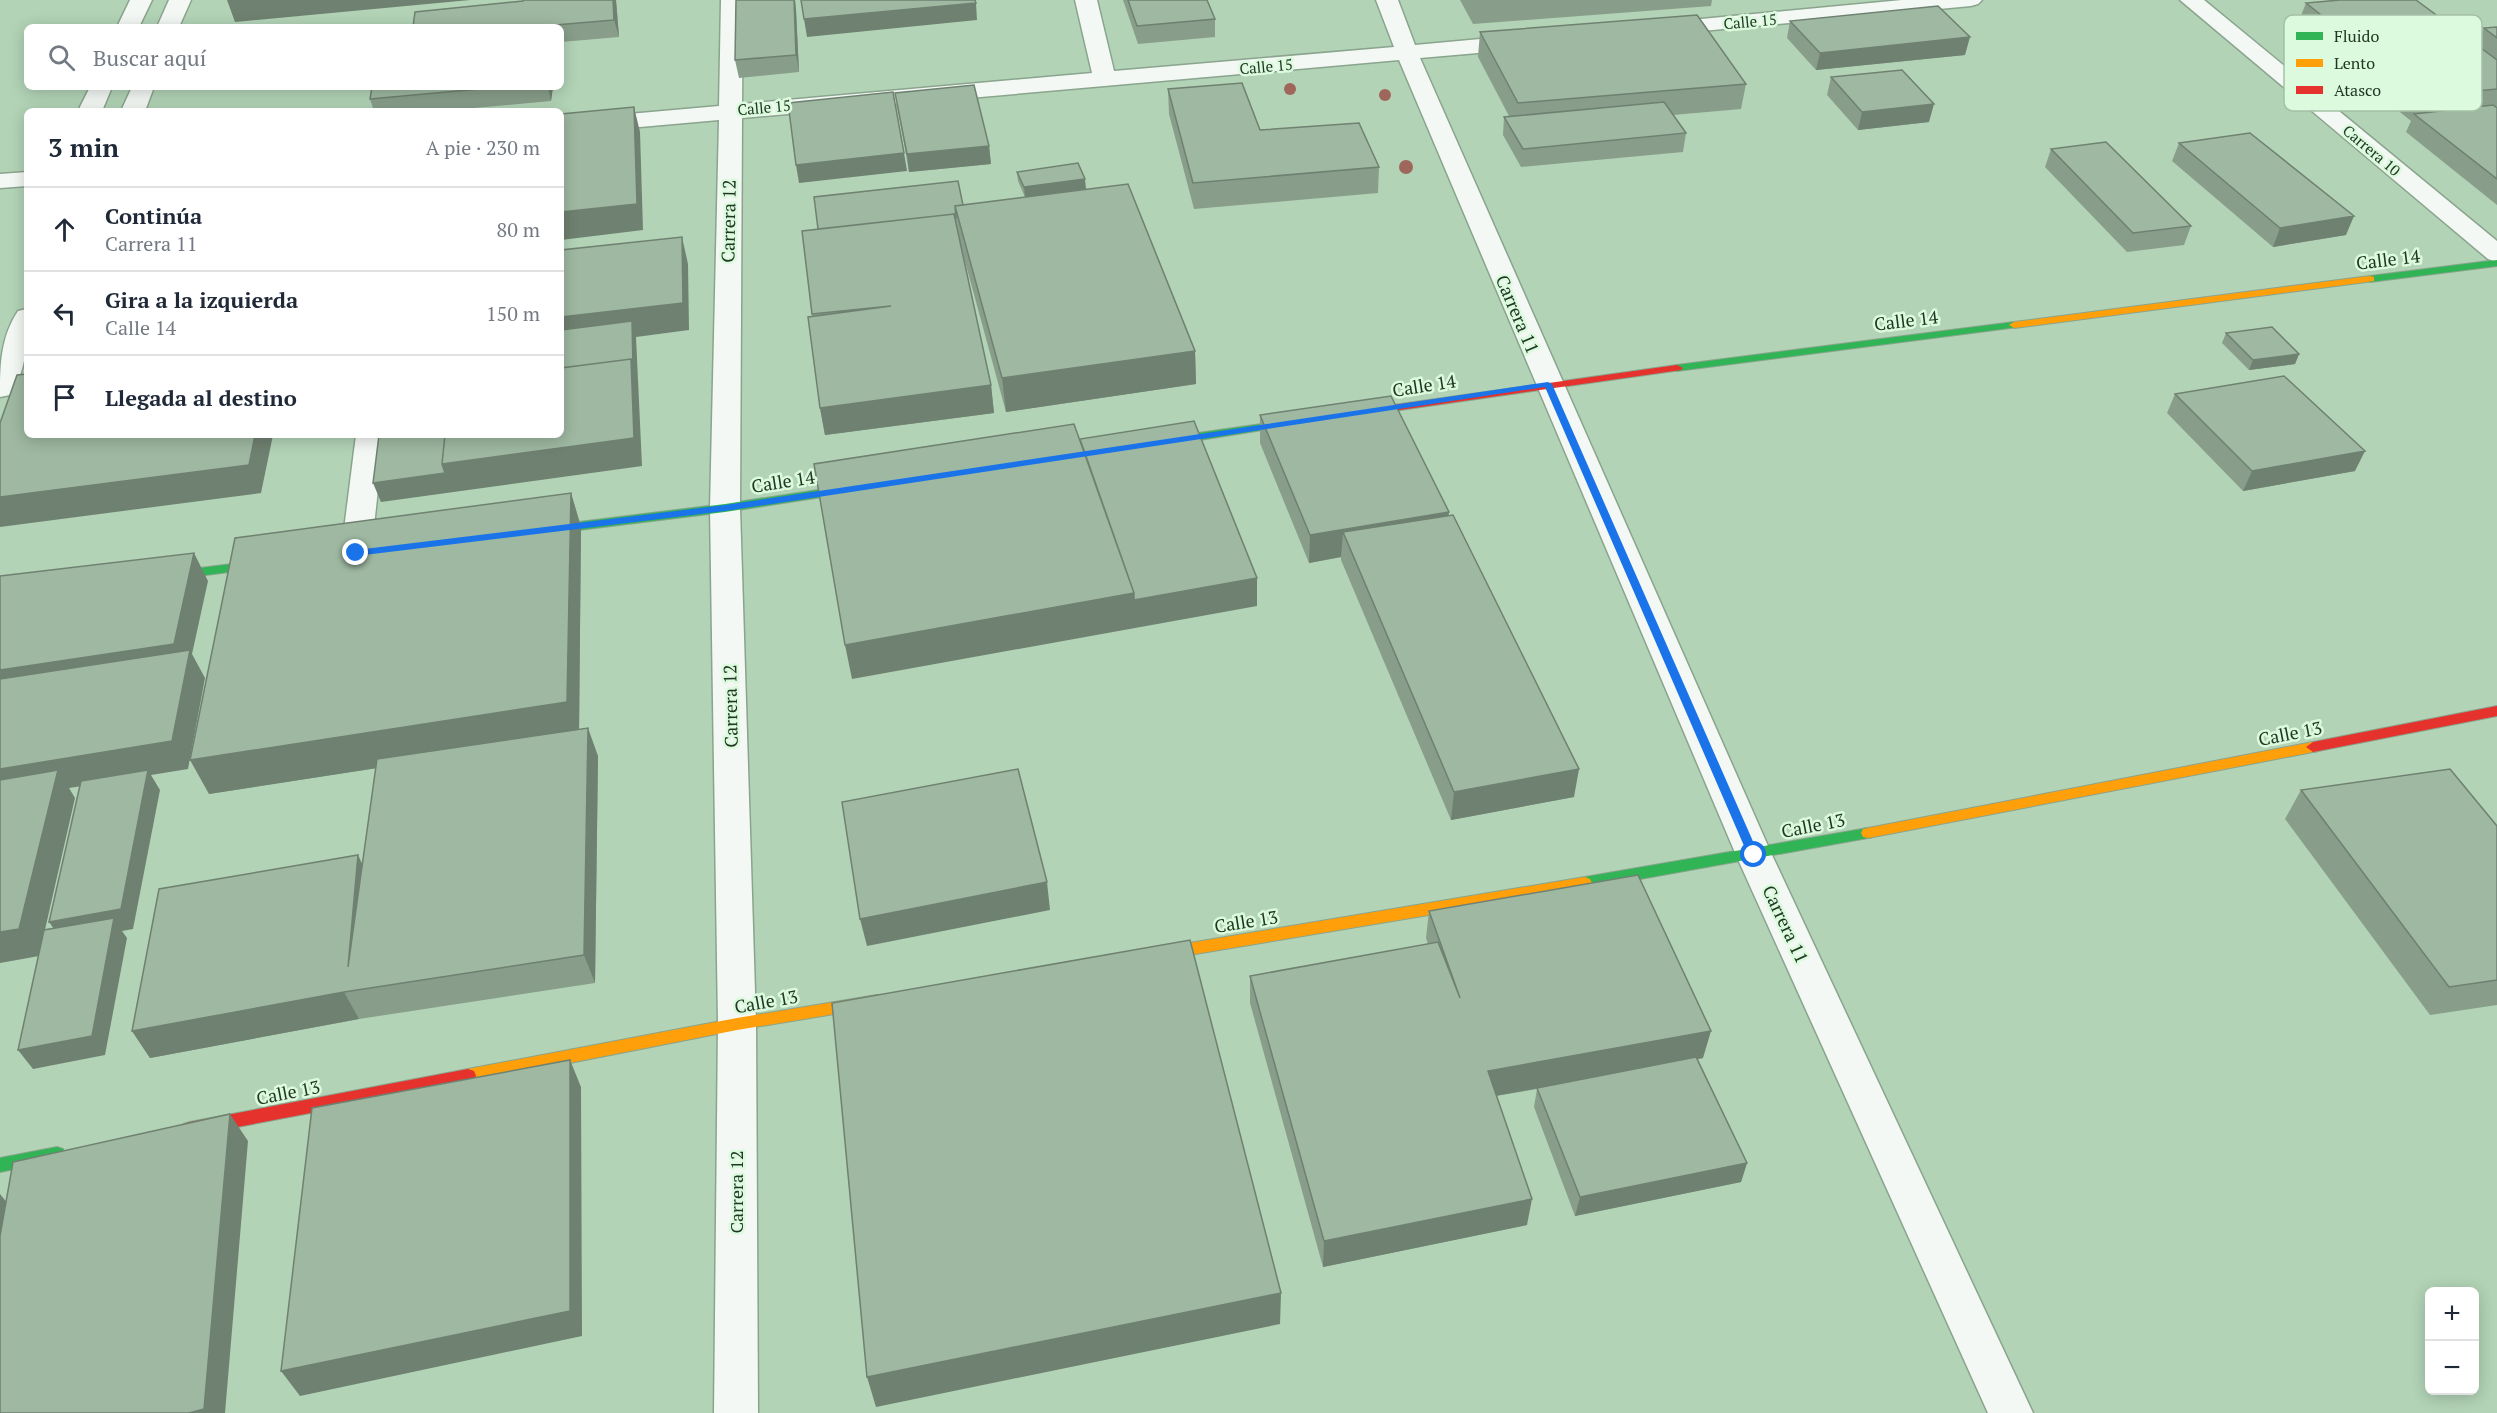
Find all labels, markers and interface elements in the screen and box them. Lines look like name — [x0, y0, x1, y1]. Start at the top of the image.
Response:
street label: Calle 15 — [1723, 9, 1777, 33]
legend — [2284, 15, 2482, 111]
search box — [24, 24, 564, 90]
text: Fluido — [2334, 25, 2379, 47]
icon: search — [45, 41, 78, 74]
text: Buscar aquí — [93, 43, 206, 72]
text: Lento — [2334, 52, 2375, 74]
street label: Calle 15 — [1239, 54, 1293, 78]
text: Atasco — [2334, 79, 2381, 101]
street label: Calle 15 — [737, 95, 791, 119]
street label: Carrera 10 — [2339, 120, 2405, 180]
text: 3 min — [48, 130, 119, 164]
text: A pie · 230 m — [426, 134, 540, 161]
street label: Carrera 12 — [715, 179, 741, 263]
text: Continúa — [105, 201, 202, 230]
icon: ahead — [48, 213, 81, 246]
text: 80 m — [497, 216, 540, 243]
text: Carrera 11 — [105, 230, 197, 257]
street label: Calle 14 — [2355, 243, 2422, 275]
street label: Carrera 11 — [1491, 271, 1545, 357]
text: Gira a la izquierda — [105, 285, 298, 314]
icon: left — [48, 297, 81, 330]
text: 150 m — [486, 300, 540, 327]
street label: Calle 14 — [1873, 304, 1940, 336]
text: Calle 14 — [105, 314, 176, 341]
street label: Calle 14 — [1390, 368, 1458, 402]
icon: arrive — [48, 381, 81, 414]
text: Llegada al destino — [105, 383, 297, 412]
street label: Calle 14 — [749, 464, 817, 498]
route end — [342, 539, 368, 565]
street label: Carrera 12 — [717, 664, 743, 748]
street label: Calle 13 — [2256, 715, 2324, 751]
street label: Calle 13 — [1779, 807, 1847, 843]
route start — [1740, 841, 1766, 867]
street label: Carrera 11 — [1758, 881, 1814, 967]
street label: Calle 13 — [1212, 904, 1280, 938]
street label: Calle 13 — [732, 984, 800, 1018]
street label: Calle 13 — [254, 1074, 322, 1110]
street label: Carrera 12 — [724, 1150, 748, 1234]
map controls — [2425, 1287, 2479, 1395]
button: + — [2425, 1287, 2479, 1341]
button: − — [2425, 1341, 2479, 1395]

